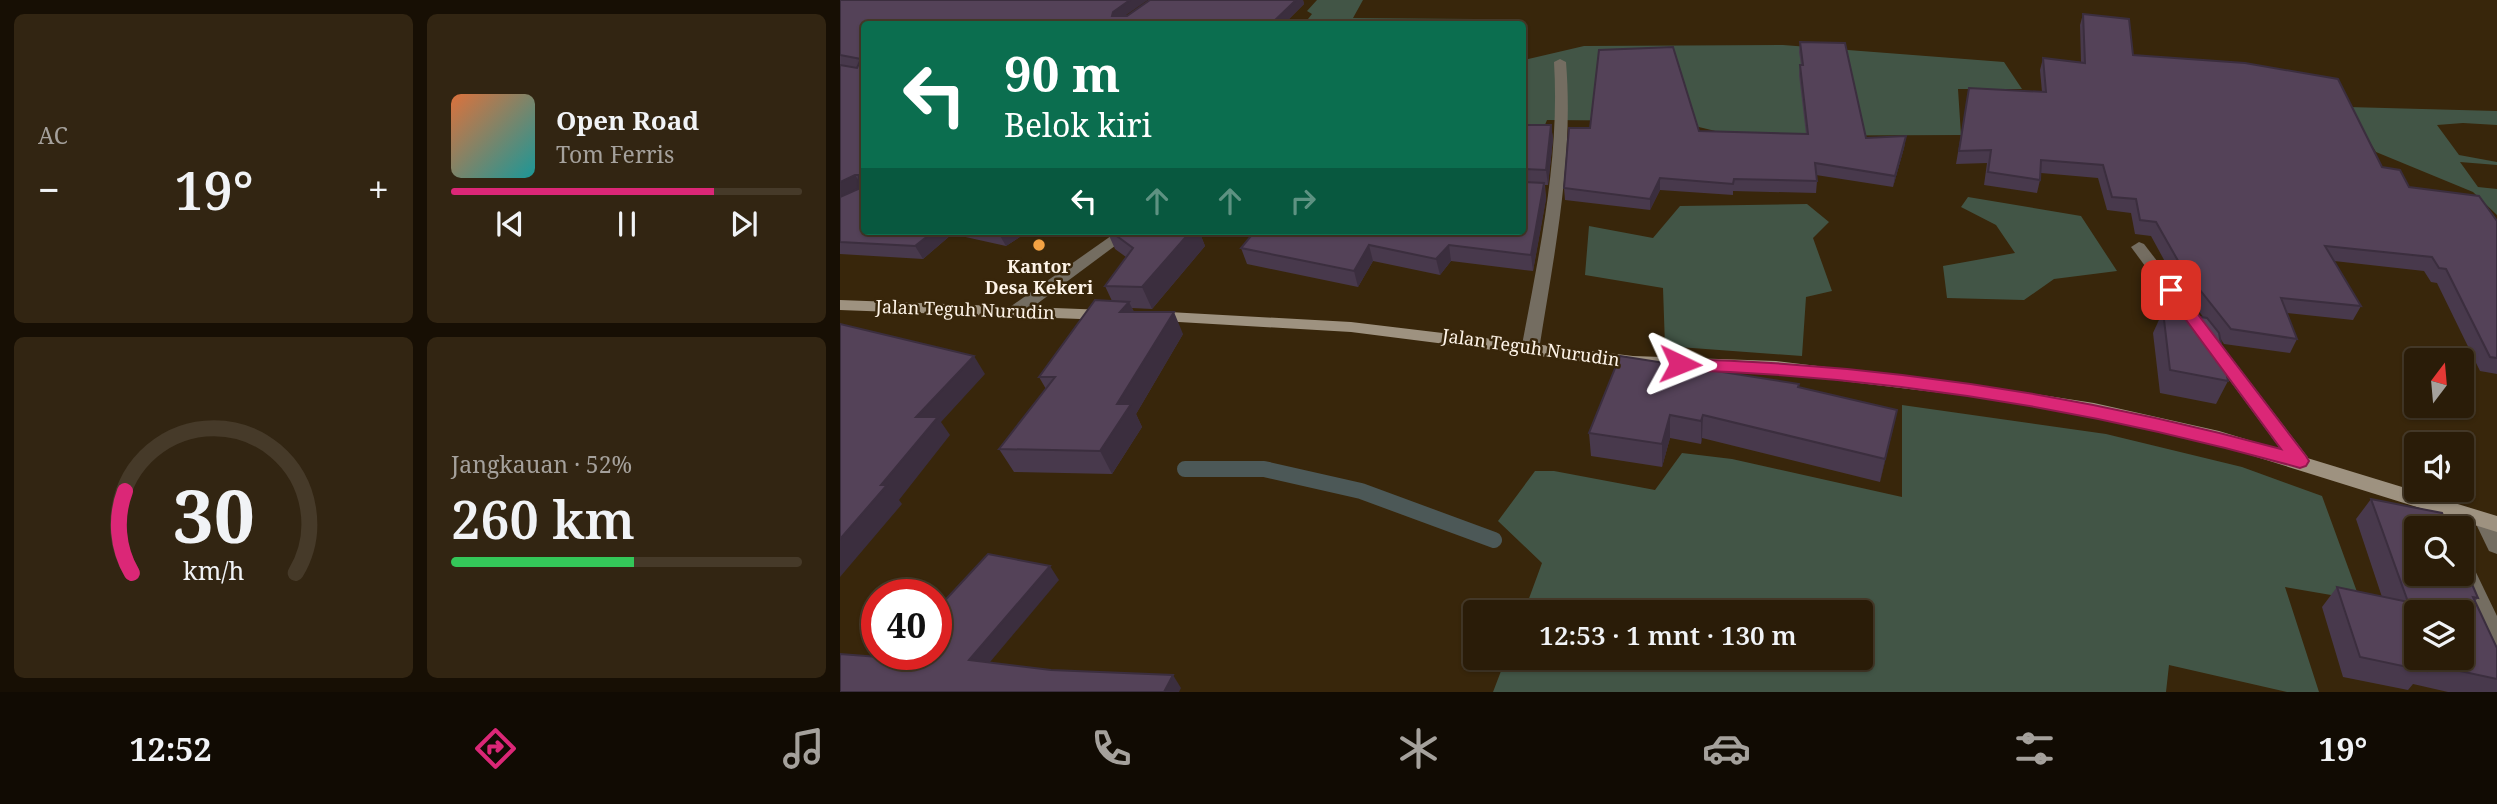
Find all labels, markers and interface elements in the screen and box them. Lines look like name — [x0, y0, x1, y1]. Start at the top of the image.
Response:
text: 90 m — [1004, 40, 1120, 106]
icon: left — [889, 49, 980, 140]
text: Open Road — [556, 102, 699, 138]
text: Belok kiri — [1004, 103, 1152, 146]
text: AC — [38, 119, 68, 151]
text: Tom Ferris — [556, 138, 674, 170]
text: 19° — [174, 154, 254, 225]
text: − — [38, 163, 60, 215]
text: + — [368, 163, 389, 215]
icon: left — [1065, 182, 1103, 220]
icon: ahead — [1138, 182, 1176, 220]
icon: ahead — [1211, 182, 1249, 220]
icon: right — [1284, 182, 1322, 220]
icon: previous — [491, 205, 529, 243]
icon: pause — [608, 205, 646, 243]
icon: next — [725, 205, 763, 243]
marker: Kantor Desa Kekeri — [1031, 237, 1047, 253]
place label: Kantor Desa Kekeri — [985, 254, 1094, 299]
pin — [2141, 260, 2201, 320]
icon: arrive — [2152, 271, 2190, 309]
street label: Jalan Teguh Nurudin — [874, 294, 1055, 324]
street label: Jalan Teguh Nurudin — [1440, 323, 1622, 371]
position arrow — [1643, 327, 1717, 401]
north arrow — [2404, 348, 2474, 418]
map controls — [2404, 348, 2474, 670]
button: sound — [2404, 432, 2474, 502]
text: Jangkauan · 52% — [451, 448, 632, 480]
text: 30 — [172, 466, 255, 565]
text: 260 km — [451, 483, 635, 554]
button: search — [2404, 516, 2474, 586]
text: km/h — [183, 553, 244, 587]
speed limit sign: 40 — [861, 579, 952, 670]
button: layers — [2404, 600, 2474, 670]
text: 12:53 · 1 mnt · 130 m — [1539, 617, 1797, 653]
icon: directions — [471, 724, 520, 773]
icon: music — [779, 724, 828, 773]
icon: phone — [1087, 724, 1136, 773]
icon: climate — [1394, 724, 1443, 773]
icon: car — [1702, 724, 1751, 773]
icon: filters — [2010, 724, 2059, 773]
text: 12:52 — [129, 727, 212, 770]
text: 19° — [2318, 727, 2367, 770]

